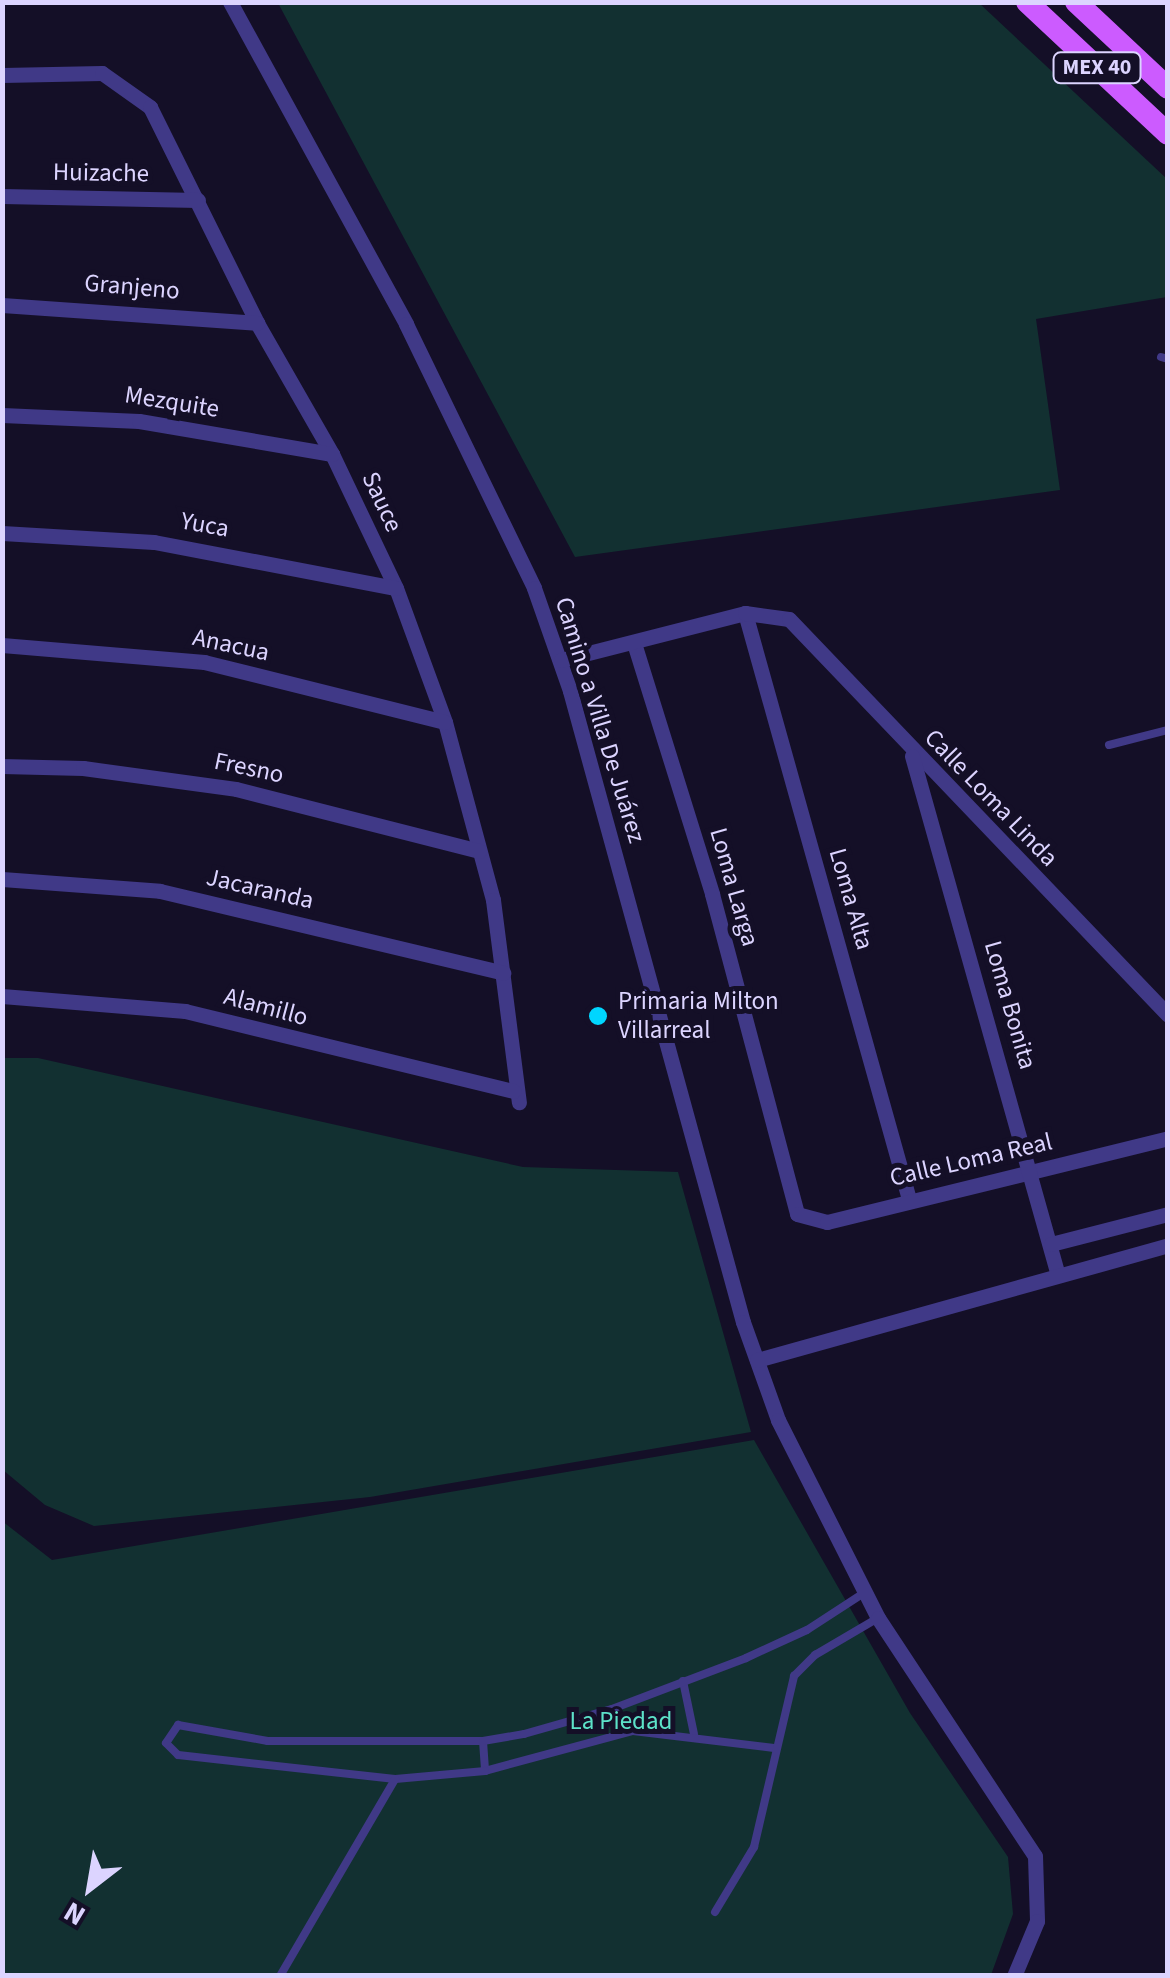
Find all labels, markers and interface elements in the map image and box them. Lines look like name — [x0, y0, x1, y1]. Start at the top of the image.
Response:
road number: MEX 40 — [1052, 51, 1142, 85]
street label: Huizache — [53, 157, 149, 189]
street label: Granjeno — [83, 268, 181, 306]
street label: Mezquite — [123, 380, 221, 424]
street label: Sauce — [355, 467, 409, 537]
street label: Yuca — [179, 506, 231, 544]
street label: Camino a Villa De Juárez — [548, 594, 652, 846]
street label: Anacua — [190, 622, 272, 668]
street label: Calle Loma Linda — [918, 723, 1064, 873]
street label: Fresno — [211, 746, 287, 790]
street label: Loma Larga — [703, 824, 765, 950]
street label: Loma Alta — [822, 845, 880, 953]
street label: Jacaranda — [203, 862, 317, 916]
street label: Loma Bonita — [977, 937, 1043, 1073]
street label: Alamillo — [221, 981, 311, 1033]
place label: Primaria Milton Villarreal — [618, 987, 779, 1046]
marker: Primaria Milton Villarreal — [587, 1005, 609, 1027]
street label: Calle Loma Real — [887, 1127, 1055, 1193]
park label: La Piedad — [570, 1706, 672, 1736]
north arrow — [40, 1838, 140, 1938]
text: N — [56, 1892, 93, 1936]

